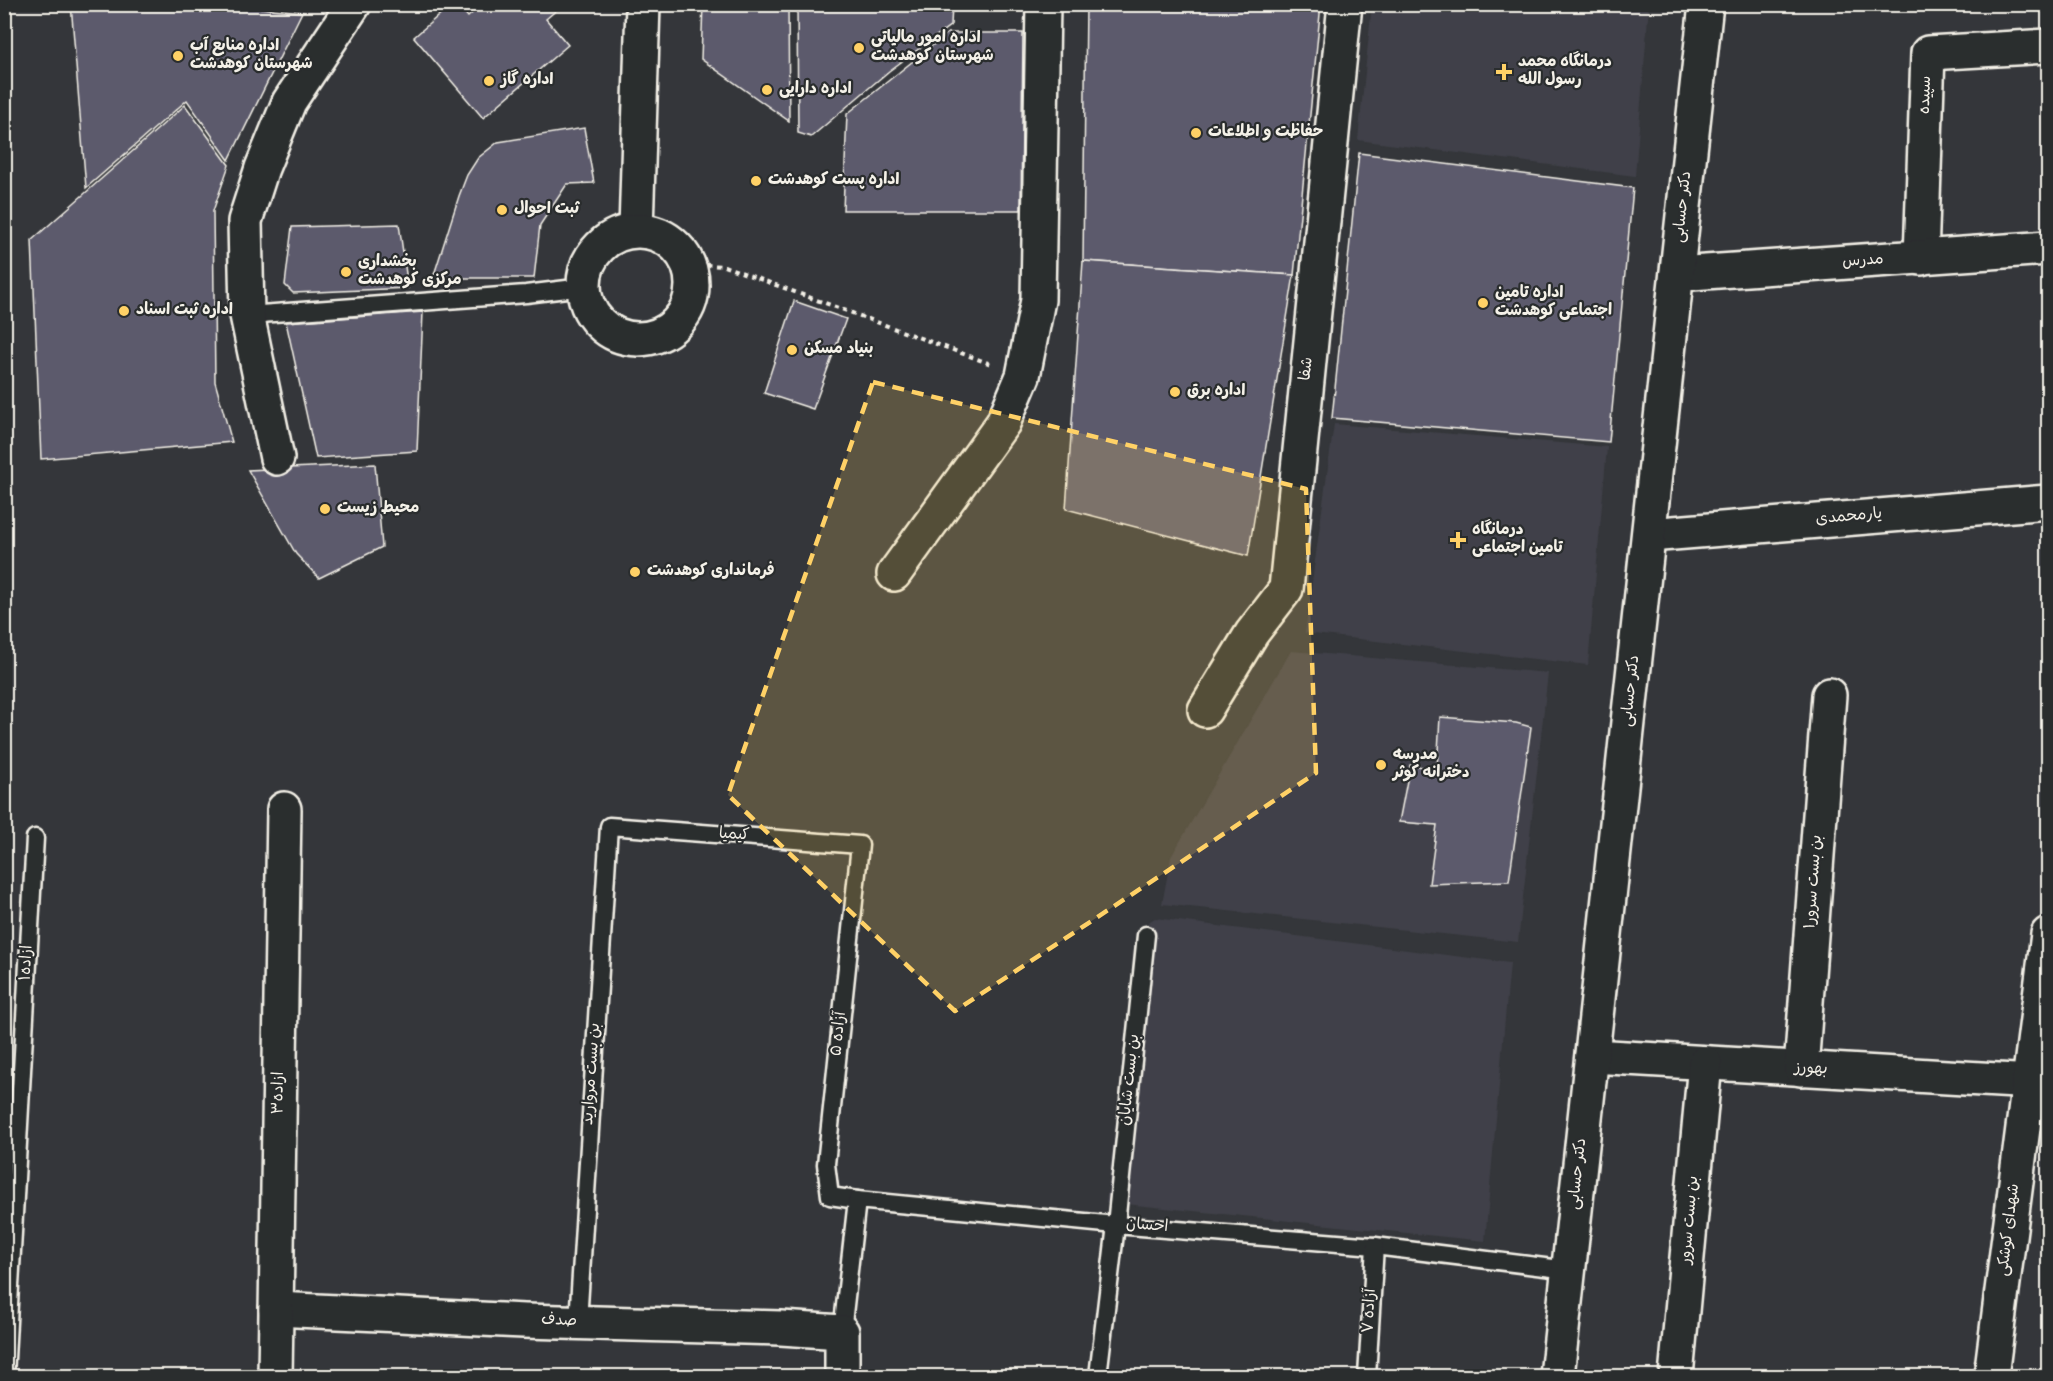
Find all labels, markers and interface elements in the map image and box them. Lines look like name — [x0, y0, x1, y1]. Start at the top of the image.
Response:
place label: اداره امور مالیاتی شهرستان کوهدشت — [871, 29, 993, 67]
place label: اداره منابع آب شهرستان کوهدشت — [190, 36, 312, 75]
marker: اداره امور مالیاتی شهرستان کوهدشت — [852, 41, 866, 55]
marker: اداره منابع آب شهرستان کوهدشت — [171, 49, 185, 63]
place label: درمانگاه محمد رسول الله — [1518, 51, 1612, 91]
marker: درمانگاه محمد رسول الله — [1495, 63, 1513, 81]
place label: اداره گاز — [499, 69, 553, 91]
marker: اداره گاز — [482, 74, 496, 88]
street label: سپیده — [1917, 76, 1937, 114]
place label: اداره دارایی — [779, 80, 852, 100]
marker: اداره دارایی — [760, 83, 774, 97]
place label: حفاظت و اطلاعات — [1208, 123, 1323, 143]
marker: حفاظت و اطلاعات — [1189, 126, 1203, 140]
street label: دکتر حسابی — [1671, 170, 1697, 244]
place label: اداره پست کوهدشت — [768, 171, 899, 191]
marker: اداره پست کوهدشت — [749, 174, 763, 188]
place label: ثبت احوال — [514, 200, 580, 220]
marker: ثبت احوال — [495, 203, 509, 217]
street label: مدرس — [1842, 251, 1884, 273]
place label: بخشداری مرکزی کوهدشت — [358, 253, 462, 291]
marker: بخشداری مرکزی کوهدشت — [339, 265, 353, 279]
place label: اداره تامین اجتماعی کوهدشت — [1495, 284, 1612, 322]
marker: اداره تامین اجتماعی کوهدشت — [1476, 296, 1490, 310]
place label: اداره ثبت اسناد — [136, 301, 233, 321]
marker: اداره ثبت اسناد — [117, 304, 131, 318]
place label: بنیاد مسکن — [804, 340, 873, 360]
marker: بنیاد مسکن — [785, 343, 799, 357]
street label: شفا — [1297, 356, 1319, 382]
place label: اداره برق — [1187, 382, 1245, 402]
marker: اداره برق — [1168, 385, 1182, 399]
place label: محیط زیست — [337, 500, 419, 519]
marker: محیط زیست — [318, 502, 332, 516]
street label: یارمحمدی — [1815, 506, 1883, 530]
place label: درمانگاه تامین اجتماعی — [1472, 519, 1564, 559]
marker: درمانگاه تامین اجتماعی — [1449, 531, 1467, 549]
place label: فرمانداری کوهدشت — [647, 561, 775, 582]
marker: فرمانداری کوهدشت — [628, 565, 642, 579]
street label: دکتر حسابی — [1619, 654, 1645, 728]
place label: مدرسه دخترانه کوثر — [1391, 747, 1469, 784]
marker: مدرسه دخترانه کوثر — [1374, 758, 1388, 772]
street label: کیمیا — [718, 825, 750, 847]
street label: بن بست سرور۱ — [1802, 834, 1828, 930]
street label: ازاده۱ — [18, 945, 38, 981]
street label: آزاده ۵ — [827, 1010, 852, 1057]
street label: بن بست مروارید — [580, 1022, 606, 1126]
street label: بن بست شایان — [1117, 1033, 1145, 1127]
street label: بهورز — [1792, 1060, 1828, 1080]
street label: ازاده۳ — [270, 1071, 290, 1115]
street label: دکتر حسابی — [1566, 1137, 1592, 1211]
street label: بن بست سرور — [1678, 1175, 1704, 1267]
street label: شهدای کوشکی — [1995, 1183, 2025, 1277]
street label: احسان — [1125, 1216, 1169, 1238]
street label: آزاده ۷ — [1359, 1287, 1382, 1334]
street label: صدف — [541, 1312, 577, 1332]

